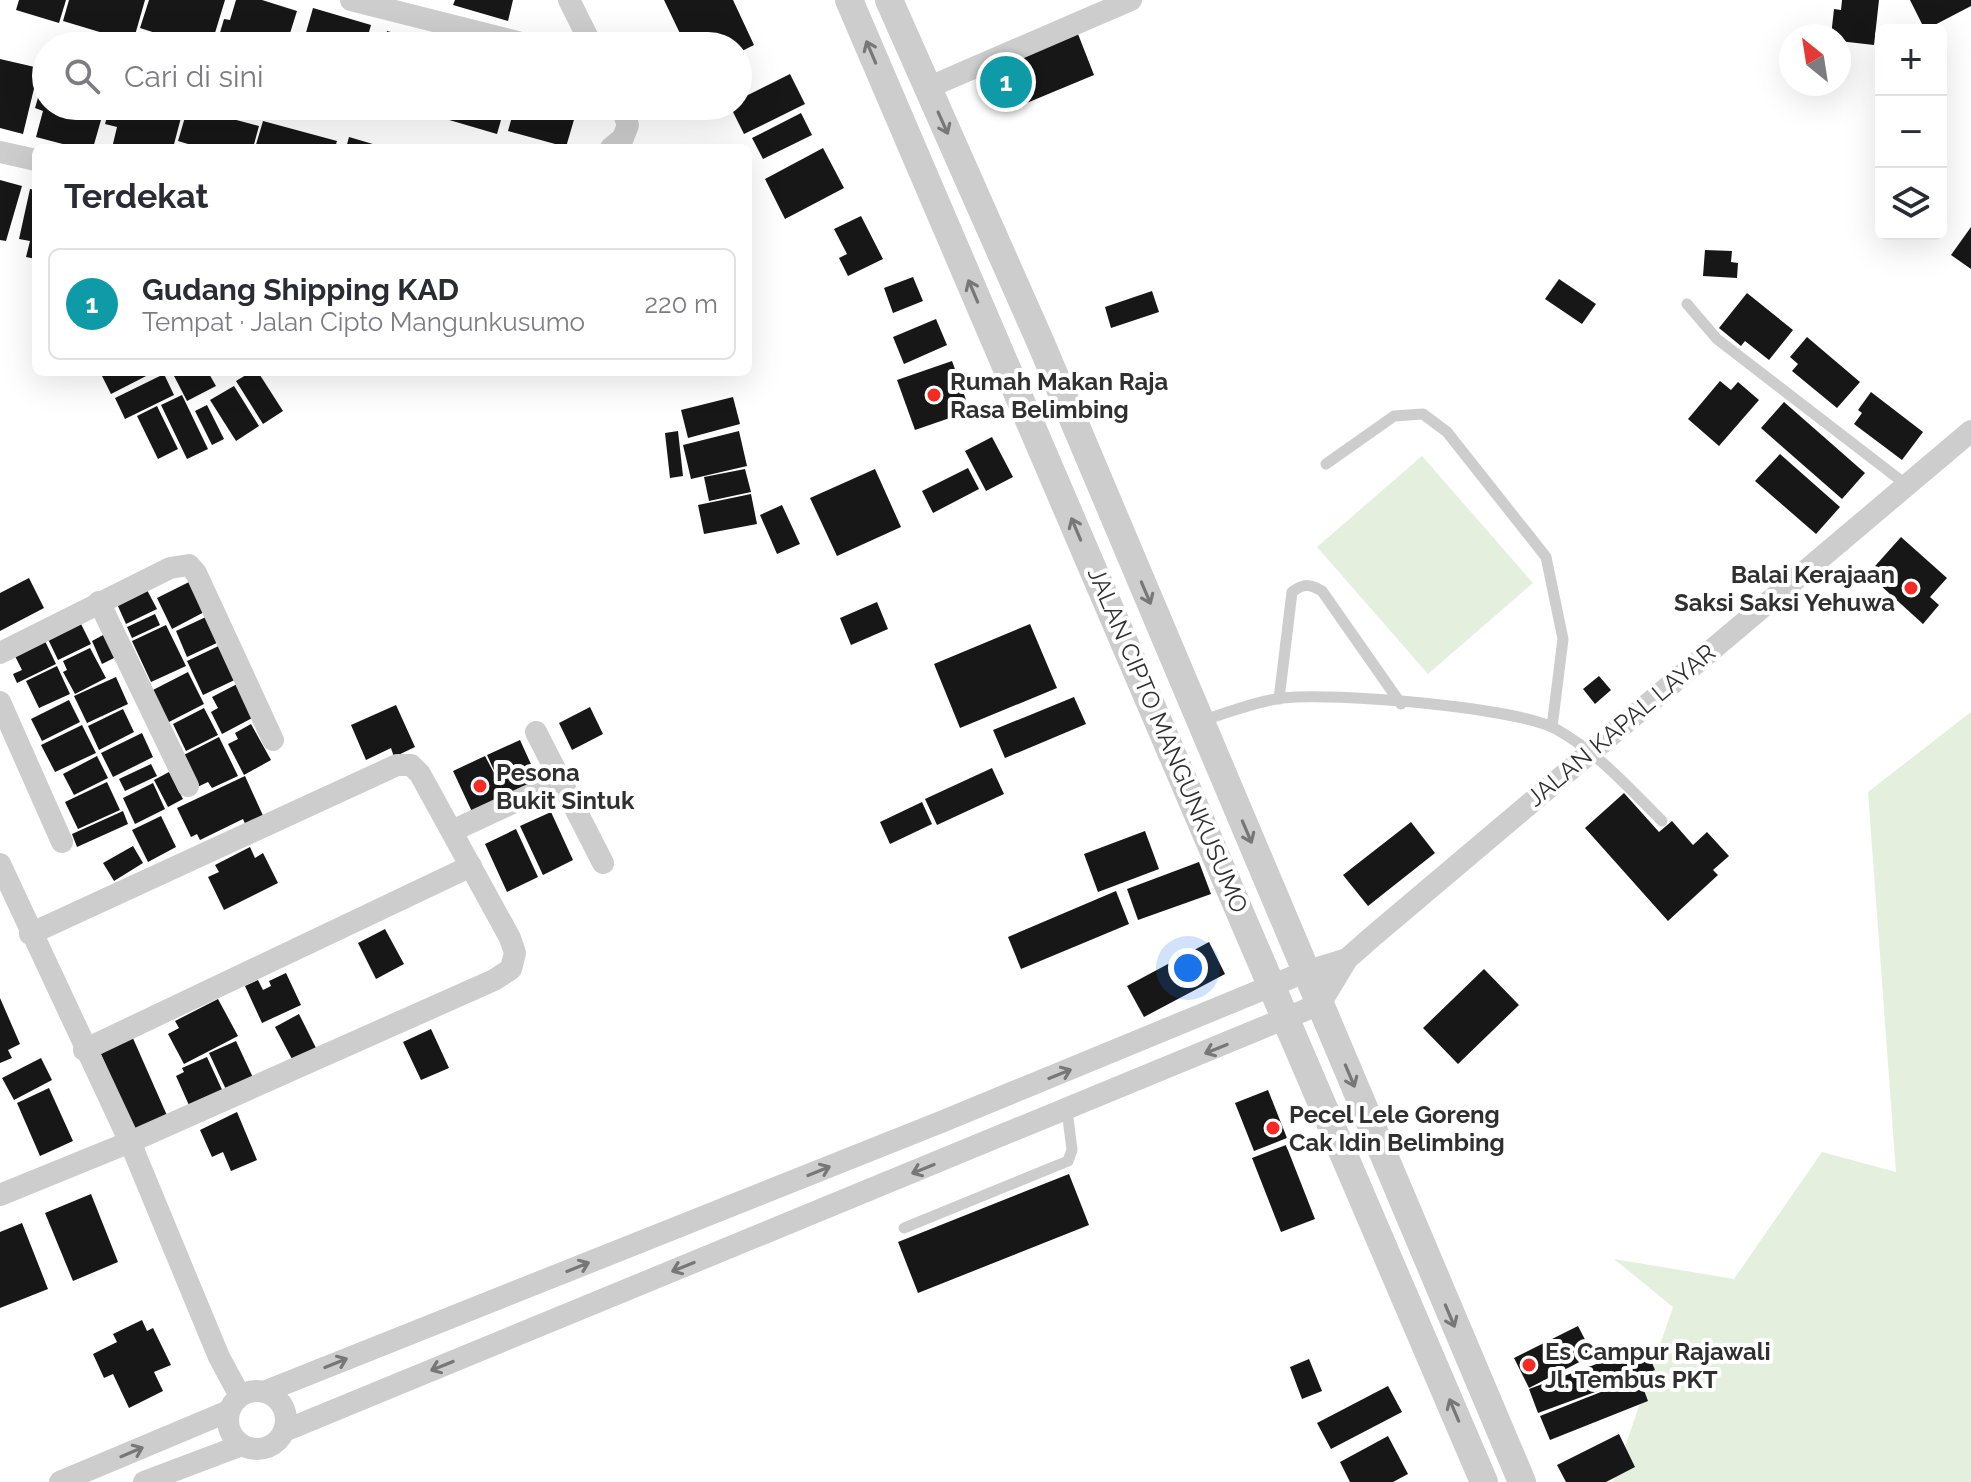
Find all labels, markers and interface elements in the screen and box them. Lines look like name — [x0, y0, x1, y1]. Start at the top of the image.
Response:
north arrow — [1779, 24, 1851, 96]
map controls — [1875, 24, 1947, 240]
button: + — [1875, 24, 1947, 96]
search box — [32, 32, 752, 120]
one-way arrow — [862, 40, 877, 64]
pin: 1 — [980, 52, 1032, 112]
icon: search — [60, 54, 104, 98]
text: Cari di sini — [124, 59, 264, 94]
button: − — [1875, 96, 1947, 168]
one-way arrow — [936, 110, 951, 135]
button: layers — [1875, 168, 1947, 240]
text: Terdekat — [64, 176, 209, 216]
text: Gudang Shipping KAD — [142, 272, 459, 307]
one-way arrow — [965, 279, 980, 303]
text: 1 — [86, 289, 98, 319]
text: 220 m — [644, 289, 718, 319]
text: Tempat · Jalan Cipto Mangunkusumo — [142, 307, 585, 337]
place label: Rumah Makan Raja Rasa Belimbing — [950, 367, 1168, 424]
marker: Rumah Makan Raja Rasa Belimbing — [925, 386, 943, 404]
one-way arrow — [1068, 517, 1083, 542]
place label: Balai Kerajaan Saksi Saksi Yehuwa — [1674, 560, 1895, 617]
street label: JALAN CIPTO MANGUNKUSUMO — [1082, 563, 1254, 917]
marker: Balai Kerajaan Saksi Saksi Yehuwa — [1902, 579, 1920, 597]
one-way arrow — [1140, 580, 1155, 604]
street label: JALAN KAPAL LAYAR — [1521, 638, 1721, 812]
place label: Pesona Bukit Sintuk — [496, 758, 635, 815]
marker: Pesona Bukit Sintuk — [471, 777, 489, 795]
one-way arrow — [1240, 819, 1255, 844]
your location — [1168, 948, 1208, 988]
one-way arrow — [1204, 1043, 1229, 1057]
one-way arrow — [1343, 1063, 1358, 1088]
one-way arrow — [1047, 1065, 1072, 1080]
place label: Pecel Lele Goreng Cak Idin Belimbing — [1289, 1100, 1505, 1157]
marker: Pecel Lele Goreng Cak Idin Belimbing — [1264, 1119, 1282, 1137]
one-way arrow — [911, 1162, 936, 1177]
one-way arrow — [806, 1163, 831, 1177]
one-way arrow — [565, 1259, 590, 1273]
one-way arrow — [671, 1261, 695, 1276]
one-way arrow — [1443, 1303, 1458, 1328]
place label: Es Campur Rajawali Jl. Tembus PKT — [1545, 1337, 1771, 1394]
one-way arrow — [323, 1355, 348, 1369]
marker: Es Campur Rajawali Jl. Tembus PKT — [1520, 1356, 1538, 1374]
one-way arrow — [430, 1360, 455, 1374]
one-way arrow — [1445, 1398, 1460, 1423]
one-way arrow — [119, 1443, 144, 1458]

